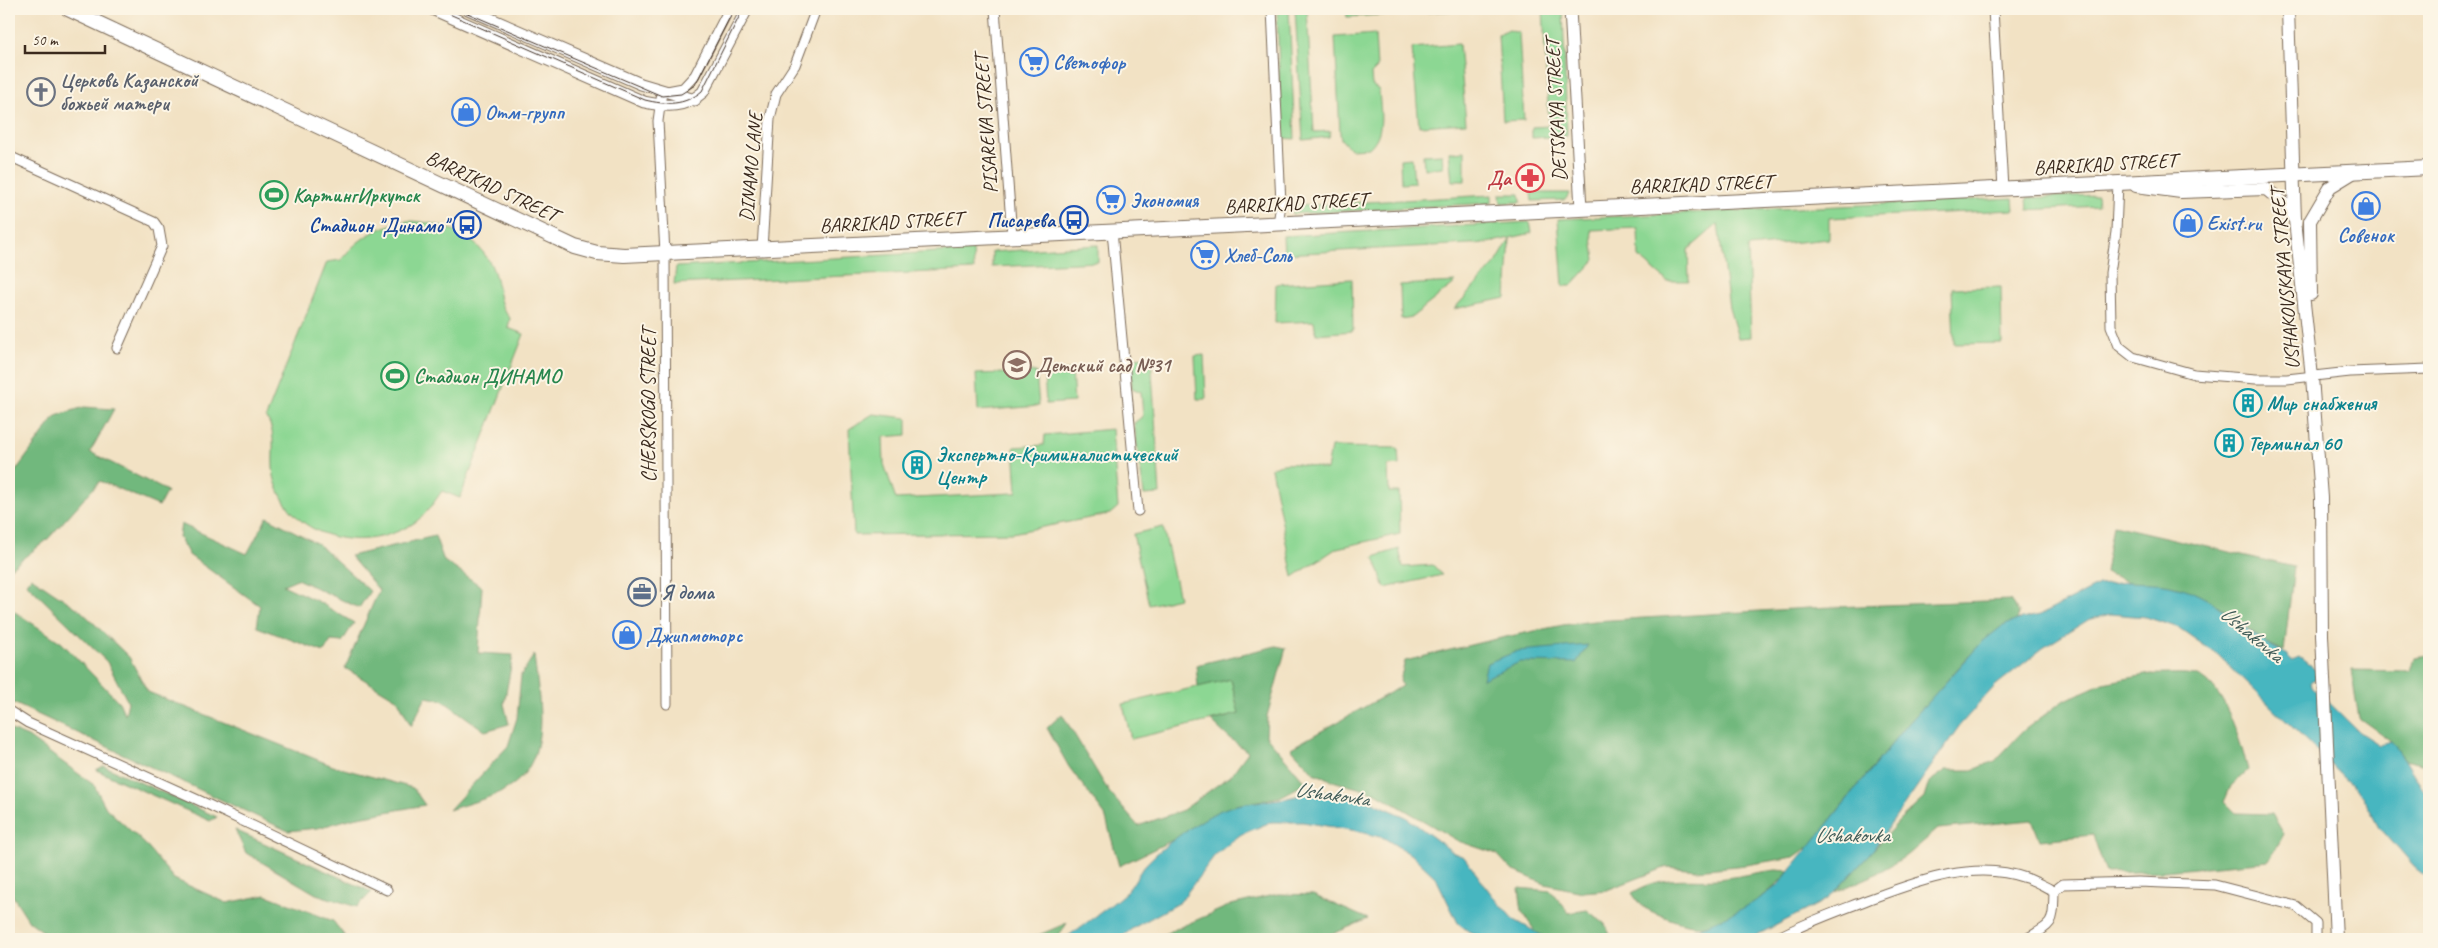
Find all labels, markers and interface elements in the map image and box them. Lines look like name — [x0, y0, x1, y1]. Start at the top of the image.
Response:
scale bar — [25, 22, 105, 54]
text: 50 m — [32, 31, 59, 50]
street label: DETSKAYA STREET — [1540, 33, 1572, 182]
supermarket icon: Светофор — [1019, 47, 1049, 77]
street label: PISAREVA STREET — [968, 49, 1003, 194]
place label: Светофор — [1053, 50, 1126, 75]
place label: Церковь Казанской божьей матери — [60, 68, 199, 116]
church icon: Церковь Казанской божьей матери — [26, 77, 56, 107]
shop icon: Отм-групп — [451, 97, 481, 127]
place label: Отм-групп — [485, 100, 566, 125]
street label: DINAMO LANE — [734, 108, 769, 223]
street label: BARRIKAD STREET — [422, 144, 567, 230]
street label: BARRIKAD STREET — [2033, 148, 2182, 180]
pharmacy icon: Да — [1515, 163, 1545, 193]
place label: Да — [1487, 166, 1513, 191]
street label: BARRIKAD STREET — [1629, 169, 1778, 199]
sports icon: КартингИркутск — [259, 180, 289, 210]
place label: КартингИркутск — [293, 183, 422, 208]
street label: USHAKOVSKAYA STREET — [2264, 183, 2305, 370]
supermarket icon: Экономия — [1096, 185, 1126, 215]
street label: BARRIKAD STREET — [1224, 187, 1373, 219]
place label: Экономия — [1130, 188, 1200, 213]
shop icon: Совенок — [2351, 191, 2381, 221]
bus stop icon: Писарева — [1059, 205, 1089, 235]
street label: BARRIKAD STREET — [819, 206, 968, 238]
place label: Писарева — [988, 208, 1057, 233]
shop icon: Exist.ru — [2173, 208, 2203, 238]
bus stop icon: Стадион "Динамо" — [452, 210, 482, 240]
place label: Exist.ru — [2207, 211, 2263, 236]
place label: Стадион "Динамо" — [309, 213, 452, 238]
place label: Совенок — [2338, 223, 2396, 248]
supermarket icon: Хлеб-Соль — [1190, 240, 1220, 270]
place label: Хлеб-Соль — [1224, 243, 1293, 268]
street label: CHERSKOGO STREET — [636, 324, 661, 482]
school or university icon: Детский сад №31 — [1002, 350, 1032, 380]
place label: Детский сад №31 — [1036, 353, 1172, 378]
sports icon: Стадион ДИНАМО — [380, 361, 410, 391]
place label: Стадион ДИНАМО — [414, 364, 563, 389]
building icon: Мир снабжения — [2233, 388, 2263, 418]
place label: Мир снабжения — [2267, 391, 2378, 416]
building icon: Терминал 60 — [2214, 428, 2244, 458]
place label: Терминал 60 — [2248, 431, 2343, 456]
place label: Экспертно-Криминалистический Центр — [936, 442, 1179, 490]
building icon: Экспертно-Криминалистический Центр — [902, 450, 932, 480]
office icon: Я дома — [627, 577, 657, 607]
place label: Я дома — [661, 580, 715, 605]
water label: Ushakovka — [2215, 600, 2291, 669]
shop icon: Джипмоторс — [612, 620, 642, 650]
place label: Джипмоторс — [646, 623, 743, 648]
water label: Ushakovka — [1293, 776, 1373, 812]
water label: Ushakovka — [1815, 822, 1892, 848]

